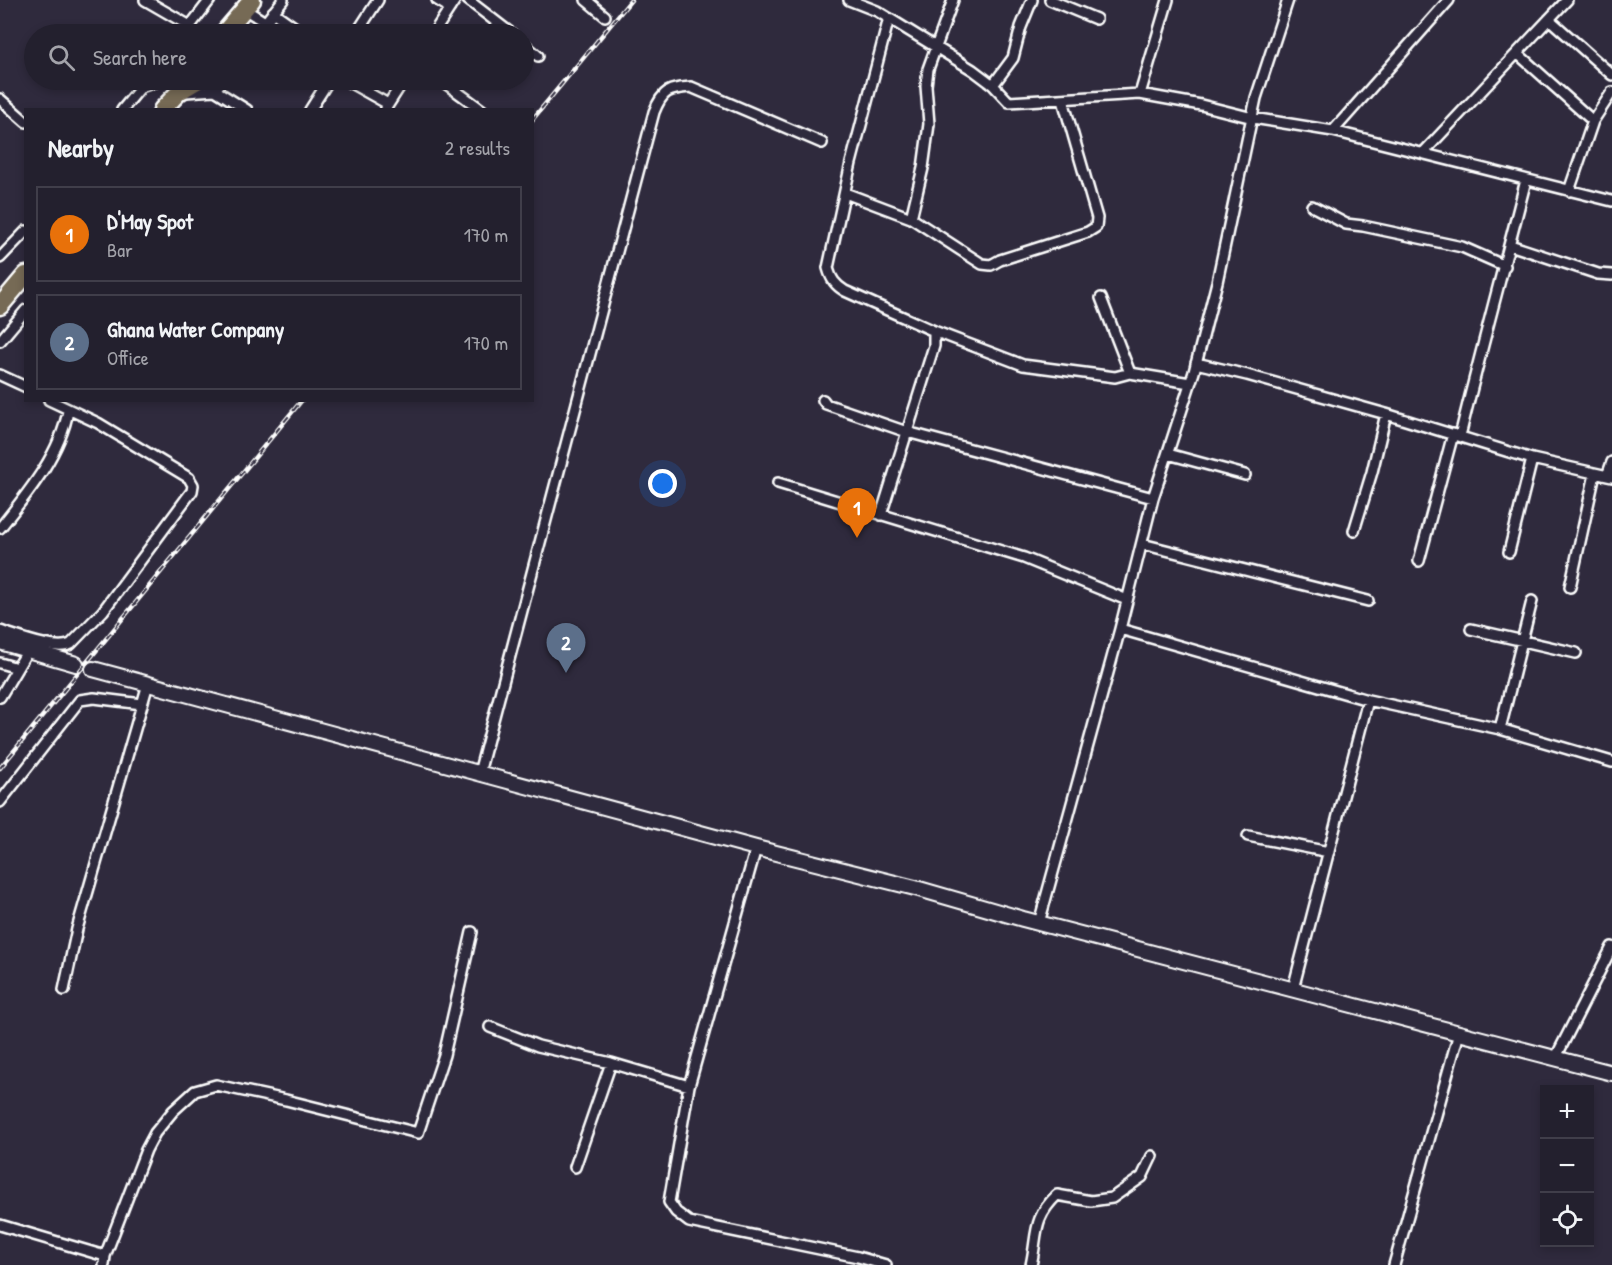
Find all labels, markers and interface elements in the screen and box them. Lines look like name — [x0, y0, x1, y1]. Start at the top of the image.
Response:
search box — [24, 24, 534, 90]
icon: search — [45, 41, 78, 74]
text: Search here — [93, 42, 187, 72]
text: Nearby — [48, 130, 114, 165]
text: 2 results — [445, 134, 510, 161]
text: D'May Spot — [107, 206, 193, 236]
text: 1 — [66, 221, 73, 248]
text: 170 m — [464, 221, 508, 248]
text: Bar — [107, 236, 133, 263]
text: Ghana Water Company — [107, 314, 284, 344]
text: 2 — [65, 329, 74, 356]
text: 170 m — [464, 329, 508, 356]
text: Office — [107, 344, 149, 371]
your location — [648, 469, 677, 498]
pin: 1 — [838, 488, 876, 538]
pin: 2 — [546, 624, 586, 673]
map controls — [1540, 1085, 1594, 1247]
button: + — [1540, 1085, 1594, 1139]
button: − — [1540, 1139, 1594, 1193]
button: locate — [1540, 1193, 1594, 1247]

